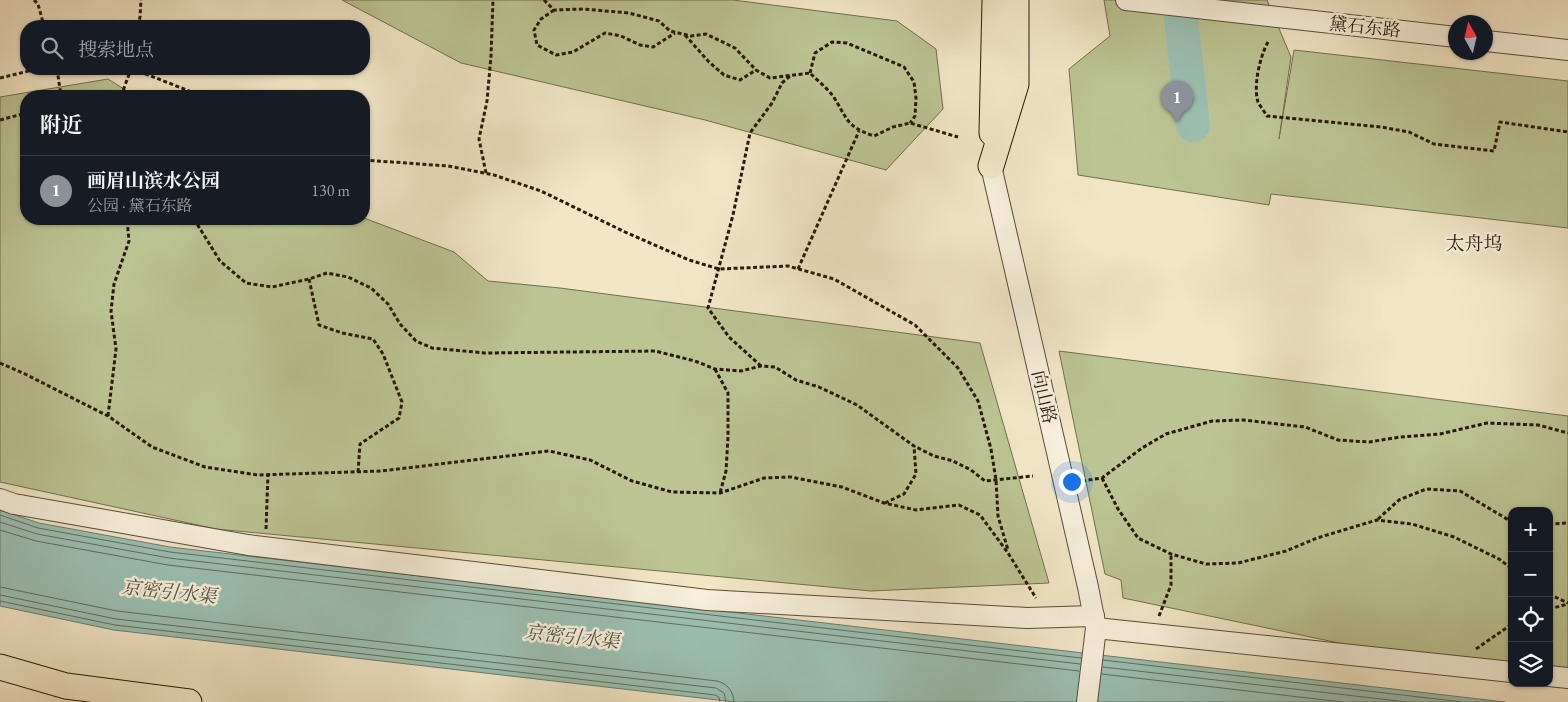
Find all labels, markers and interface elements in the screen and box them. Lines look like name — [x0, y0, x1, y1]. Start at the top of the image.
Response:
street label: 黛石东路 — [1328, 11, 1402, 42]
north arrow — [1448, 15, 1493, 60]
search box — [20, 20, 370, 75]
icon: search — [38, 34, 66, 62]
text: 搜索地点 — [78, 37, 154, 62]
pin: 1 — [1161, 81, 1193, 122]
text: 附近 — [40, 111, 82, 138]
text: 画眉山滨水公园 — [87, 168, 220, 193]
text: 1 — [52, 180, 60, 201]
text: 130 m — [311, 180, 350, 201]
text: 公园 · 黛石东路 — [87, 195, 193, 216]
district label: 太舟坞 — [1445, 231, 1503, 256]
street label: 向山路 — [1027, 368, 1062, 426]
your location — [1059, 469, 1085, 495]
map controls — [1508, 507, 1553, 687]
button: + — [1508, 507, 1553, 552]
button: − — [1508, 552, 1553, 597]
water label: 京密引水渠 — [120, 574, 220, 609]
button: locate — [1508, 597, 1553, 642]
water label: 京密引水渠 — [523, 619, 623, 654]
button: layers — [1508, 642, 1553, 687]

